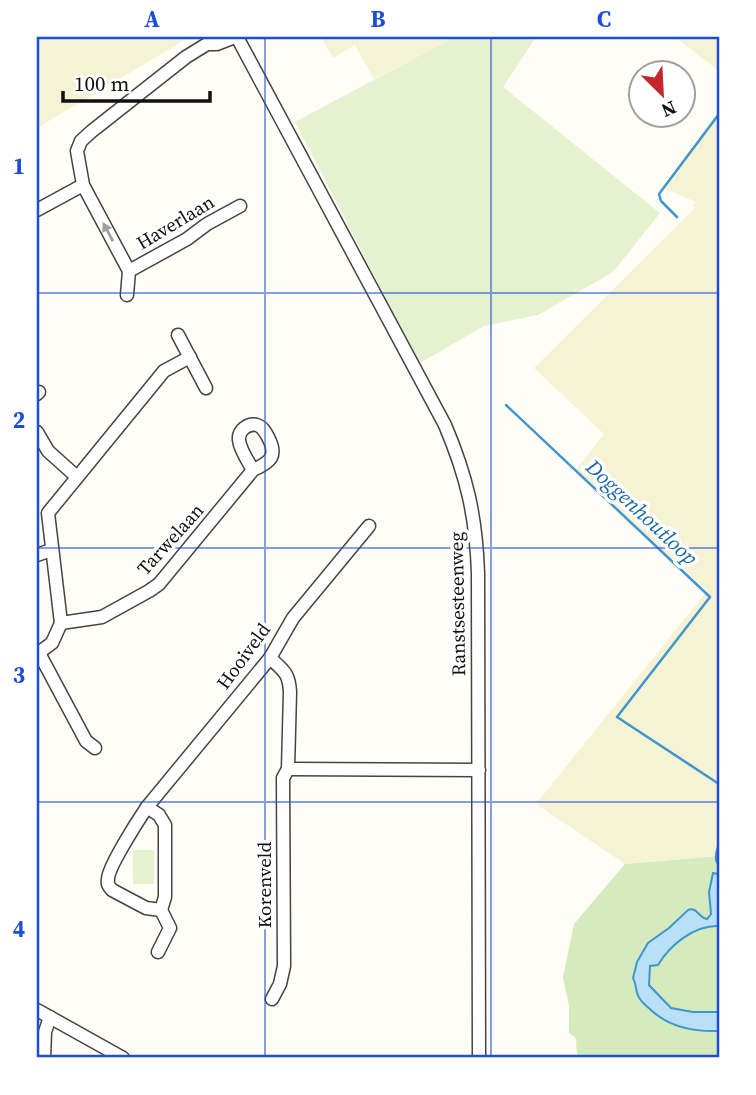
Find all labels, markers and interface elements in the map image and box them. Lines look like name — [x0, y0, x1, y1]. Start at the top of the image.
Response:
text: A — [144, 3, 160, 35]
text: B — [371, 3, 386, 35]
text: C — [597, 3, 611, 35]
scale bar — [63, 60, 210, 104]
north arrow — [626, 60, 696, 130]
text: 100 m — [74, 69, 129, 98]
text: N — [657, 95, 681, 124]
text: 1 — [13, 150, 25, 182]
street label: Haverlaan — [131, 188, 219, 256]
one-way arrow — [103, 222, 114, 242]
text: 2 — [13, 404, 25, 436]
water label: Doggenhoutloop — [579, 452, 704, 572]
street label: Tarwelaan — [131, 497, 209, 581]
street label: Ranstsesteenweg — [443, 532, 471, 676]
street label: Hooiveld — [210, 617, 276, 694]
text: 3 — [13, 659, 25, 691]
street label: Korenveld — [251, 842, 277, 928]
text: 4 — [13, 913, 25, 945]

